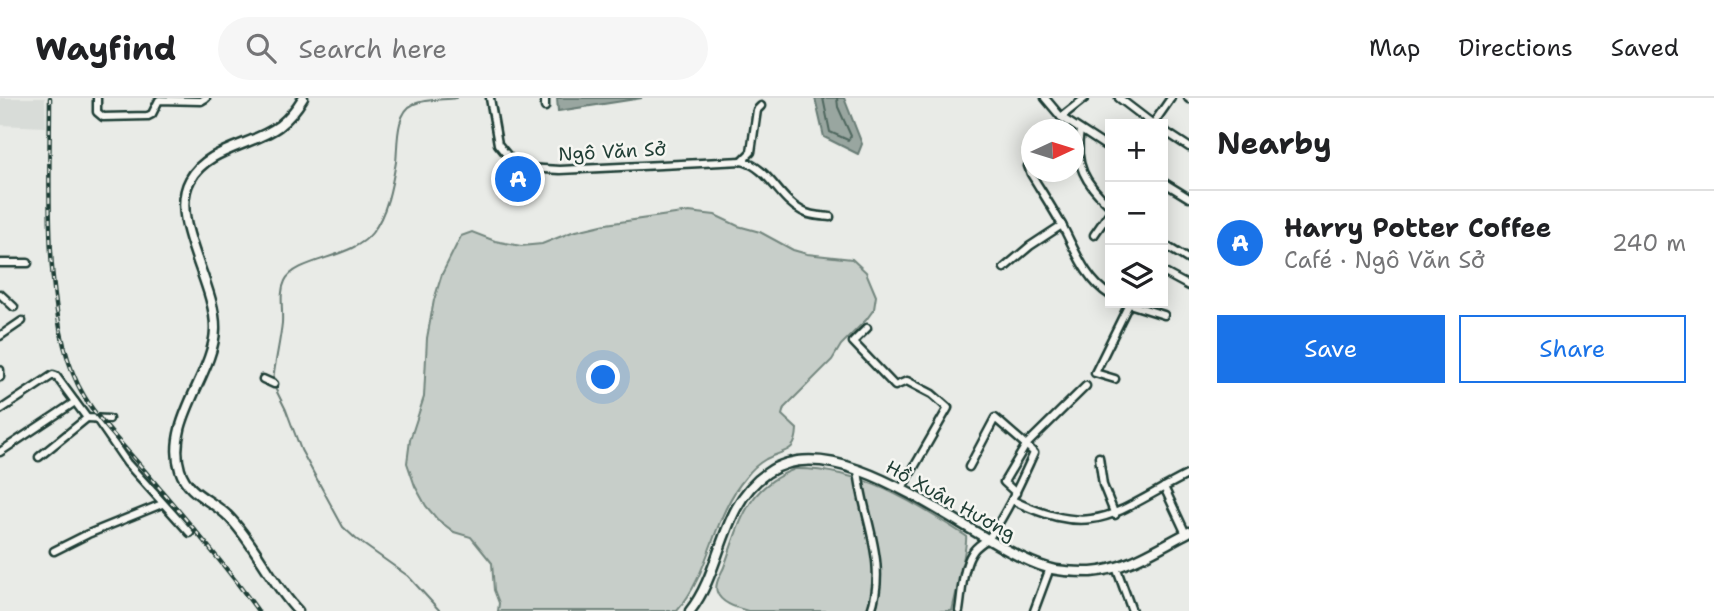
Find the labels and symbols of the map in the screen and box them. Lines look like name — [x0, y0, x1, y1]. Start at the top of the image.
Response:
north arrow — [1021, 119, 1084, 182]
street label: Ngô Văn Sở — [558, 136, 667, 167]
pin: A — [495, 153, 541, 205]
your location — [586, 360, 620, 394]
street label: Hồ Xuân Hương — [881, 454, 1020, 547]

